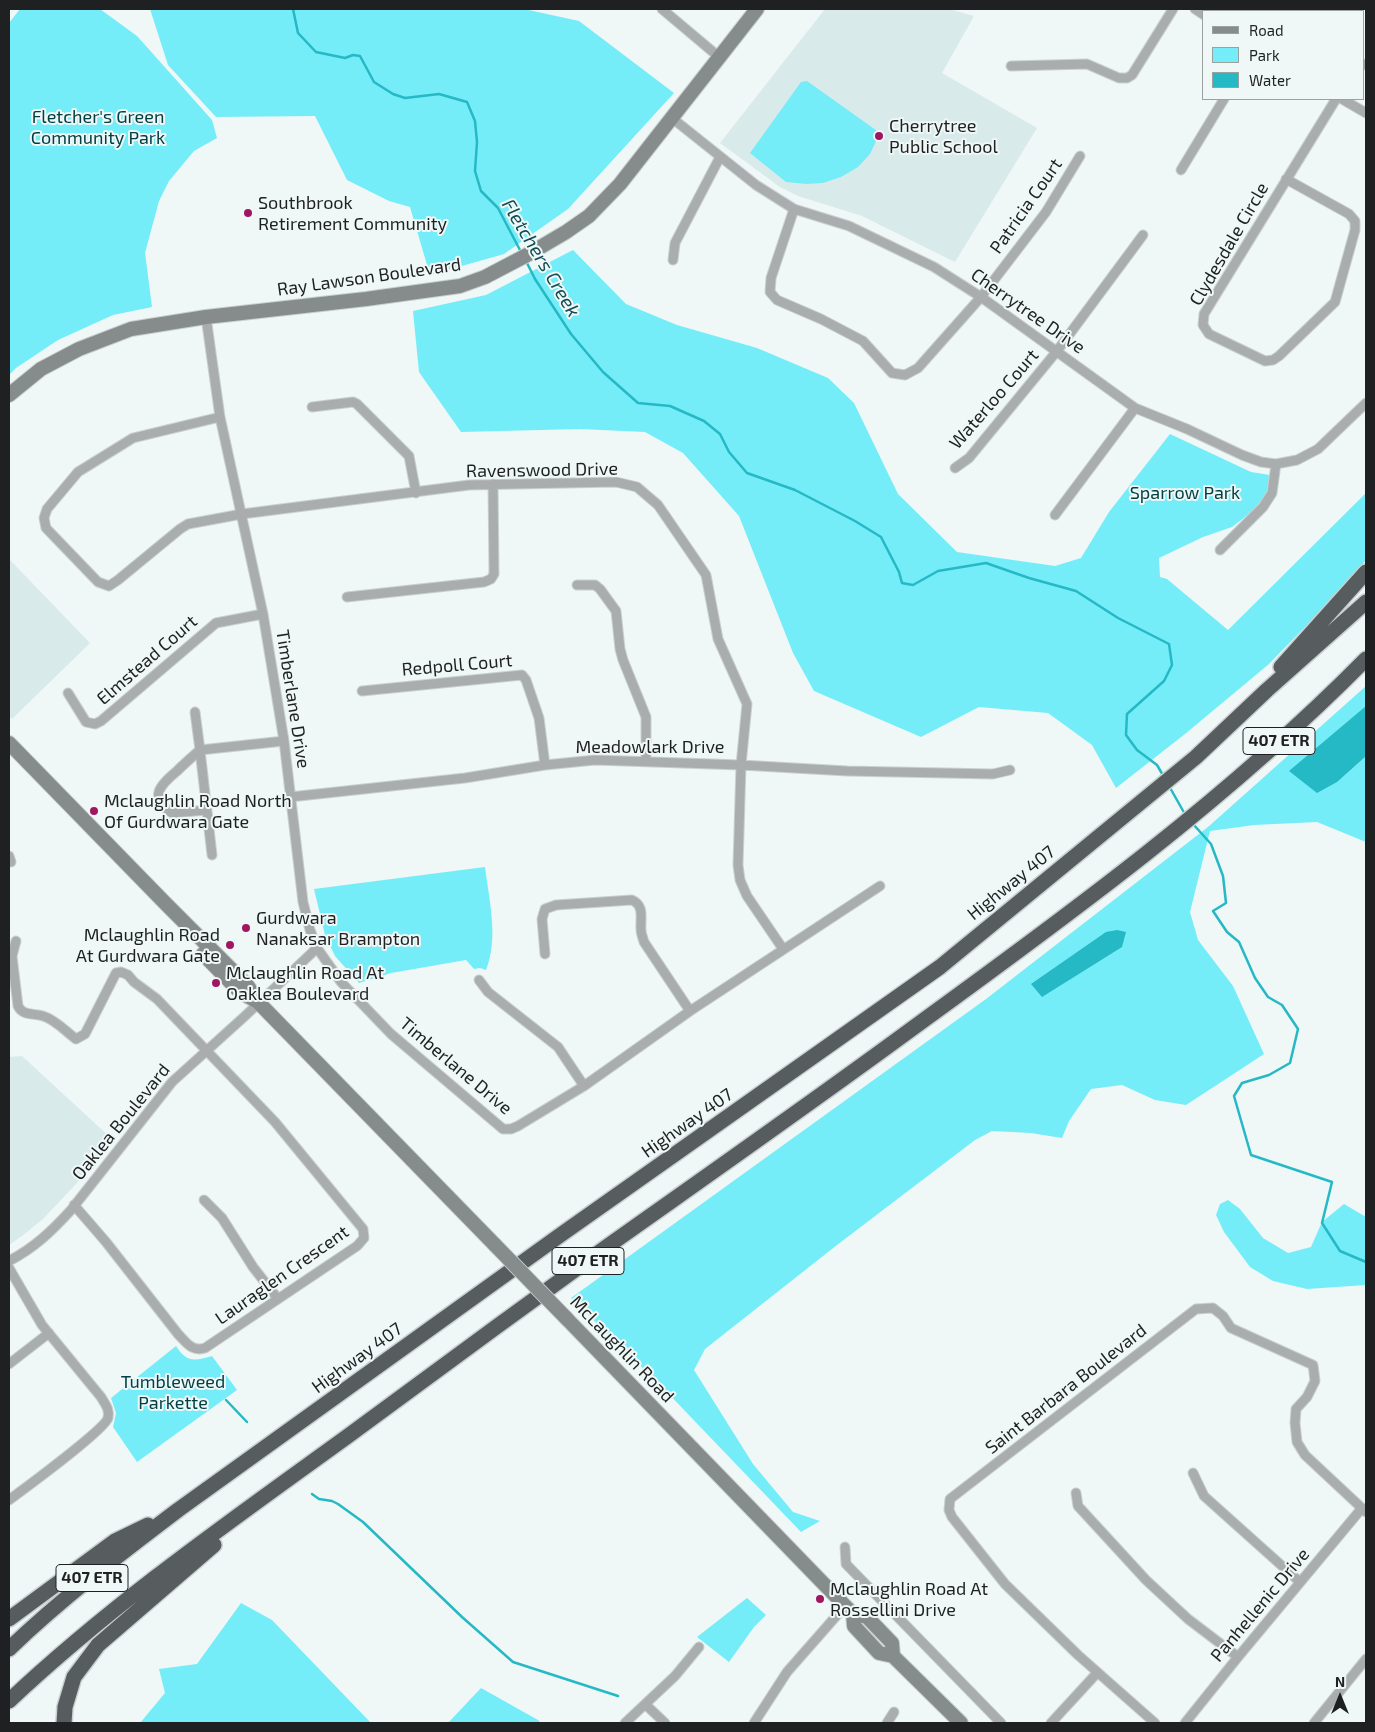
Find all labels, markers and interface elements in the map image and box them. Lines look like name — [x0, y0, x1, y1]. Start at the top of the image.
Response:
legend — [1202, 10, 1365, 100]
text: Road — [1249, 21, 1284, 39]
text: Park — [1249, 46, 1280, 64]
text: Water — [1249, 71, 1291, 89]
park label: Fletcher's Green Community Park — [31, 106, 165, 148]
place label: Cherrytree Public School — [889, 115, 998, 158]
marker: Cherrytree Public School — [873, 130, 885, 142]
street label: Patricia Court — [985, 154, 1067, 258]
street label: Clydesdale Circle — [1185, 179, 1273, 309]
place label: Southbrook Retirement Community — [258, 192, 447, 234]
water label: Fletchers Creek — [497, 195, 585, 321]
marker: Southbrook Retirement Community — [242, 207, 254, 219]
street label: Ray Lawson Boulevard — [276, 253, 462, 301]
street label: Cherrytree Drive — [967, 264, 1089, 358]
street label: Waterloo Court — [945, 345, 1043, 453]
street label: Ravenswood Drive — [466, 458, 618, 482]
park label: Sparrow Park — [1130, 482, 1240, 504]
street label: Elmstead Court — [92, 611, 202, 709]
street label: Timberlane Drive — [271, 628, 315, 770]
street label: Redpoll Court — [401, 649, 513, 681]
road number: 407 ETR — [1243, 728, 1315, 754]
street label: Meadowlark Drive — [575, 736, 725, 758]
place label: Mclaughlin Road North Of Gurdwara Gate — [104, 790, 292, 832]
marker: Mclaughlin Road North Of Gurdwara Gate — [88, 805, 100, 817]
street label: Highway 407 — [963, 841, 1059, 925]
place label: Gurdwara Nanaksar Brampton — [256, 907, 420, 950]
marker: Gurdwara Nanaksar Brampton — [240, 922, 252, 934]
place label: Mclaughlin Road At Gurdwara Gate — [76, 924, 220, 966]
marker: Mclaughlin Road At Gurdwara Gate — [224, 939, 236, 951]
place label: Mclaughlin Road At Oaklea Boulevard — [226, 962, 384, 1004]
marker: Mclaughlin Road At Oaklea Boulevard — [210, 977, 222, 989]
street label: Timberlane Drive — [395, 1013, 517, 1119]
street label: Oaklea Boulevard — [68, 1060, 174, 1184]
street label: Highway 407 — [637, 1084, 737, 1162]
street label: Lauraglen Crescent — [211, 1221, 353, 1329]
road number: 407 ETR — [552, 1248, 624, 1274]
street label: McLaughlin Road — [566, 1291, 678, 1407]
street label: Highway 407 — [308, 1318, 406, 1398]
street label: Saint Barbara Boulevard — [981, 1319, 1151, 1459]
park label: Tumbleweed Parkette — [121, 1371, 225, 1414]
street label: Panhellenic Drive — [1206, 1544, 1314, 1666]
road number: 407 ETR — [56, 1565, 128, 1592]
place label: Mclaughlin Road At Rossellini Drive — [830, 1578, 988, 1620]
marker: Mclaughlin Road At Rossellini Drive — [814, 1593, 826, 1605]
north arrow — [1315, 1672, 1365, 1722]
text: N — [1335, 1673, 1345, 1690]

